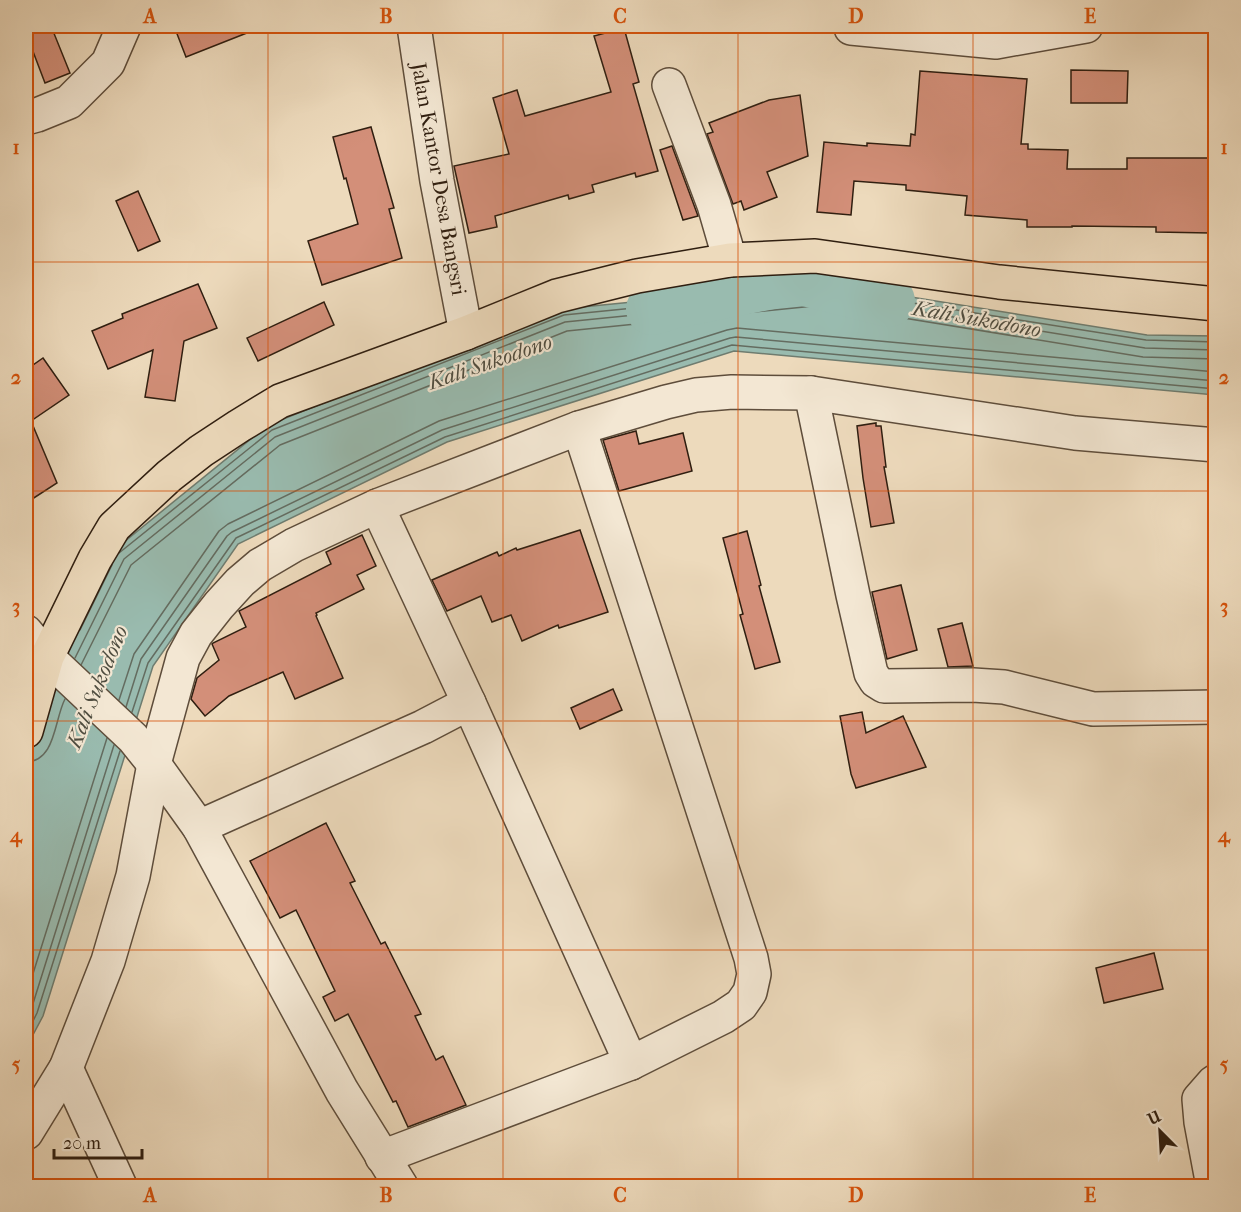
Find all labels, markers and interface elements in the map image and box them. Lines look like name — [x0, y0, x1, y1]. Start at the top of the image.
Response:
text: A — [142, 5, 158, 28]
text: B — [379, 5, 393, 28]
text: C — [613, 5, 627, 28]
text: D — [848, 5, 864, 28]
text: E — [1084, 5, 1096, 28]
street label: Jalan Kantor Desa Bangsri — [406, 59, 471, 297]
text: 1 — [12, 136, 20, 159]
text: 1 — [1220, 136, 1228, 159]
water label: Kali Sukodono — [909, 295, 1043, 343]
water label: Kali Sukodono — [422, 329, 556, 396]
text: 2 — [11, 366, 21, 389]
text: 2 — [1219, 366, 1229, 389]
text: 3 — [12, 595, 20, 618]
text: 3 — [1220, 595, 1228, 618]
water label: Kali Sukodono — [60, 622, 133, 754]
text: 4 — [9, 824, 23, 848]
text: 4 — [1217, 824, 1231, 848]
text: 5 — [12, 1053, 21, 1076]
text: 5 — [1220, 1053, 1229, 1076]
north arrow — [1130, 1101, 1190, 1161]
text: U — [1144, 1106, 1164, 1129]
scale bar — [54, 1122, 142, 1160]
text: 20 m — [63, 1133, 101, 1154]
text: A — [142, 1184, 158, 1207]
text: B — [379, 1184, 393, 1207]
text: C — [613, 1184, 627, 1207]
text: D — [848, 1184, 864, 1207]
text: E — [1084, 1184, 1096, 1207]

